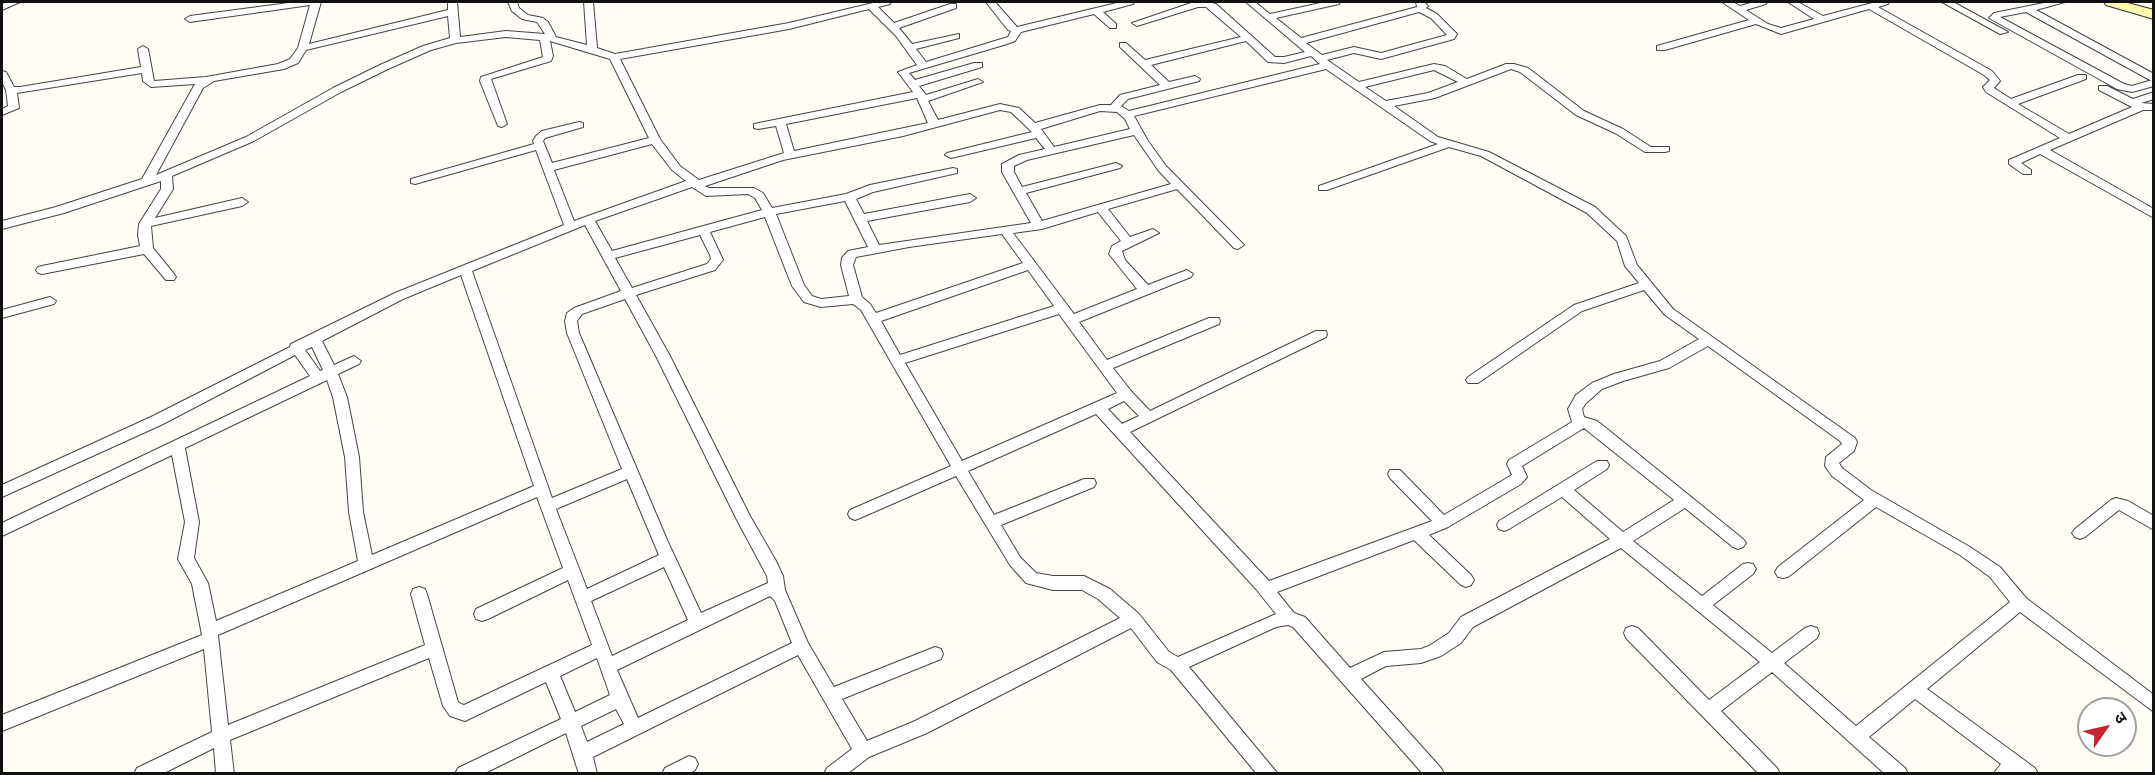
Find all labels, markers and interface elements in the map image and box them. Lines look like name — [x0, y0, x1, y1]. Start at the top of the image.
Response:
north arrow — [2077, 697, 2137, 757]
text: उ — [2108, 707, 2133, 729]

